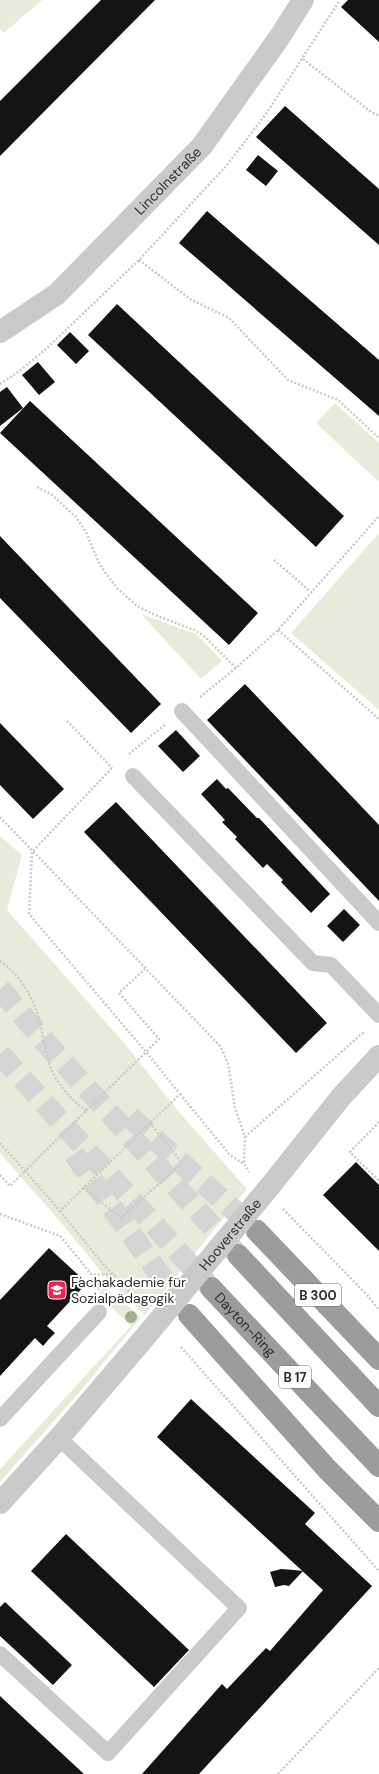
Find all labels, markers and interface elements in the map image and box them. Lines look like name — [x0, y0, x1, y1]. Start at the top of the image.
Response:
street label: Lincolnstraße — [131, 143, 205, 219]
street label: Hooverstraße — [195, 1195, 265, 1274]
place label: Fachakademie für Sozialpädagogik — [71, 1273, 186, 1307]
school or university icon: Fachakademie für Sozialpädagogik — [46, 1279, 68, 1301]
road number: B 300 — [295, 1284, 341, 1306]
street label: Dayton-Ring — [211, 1288, 280, 1360]
road number: B 17 — [279, 1366, 311, 1388]

